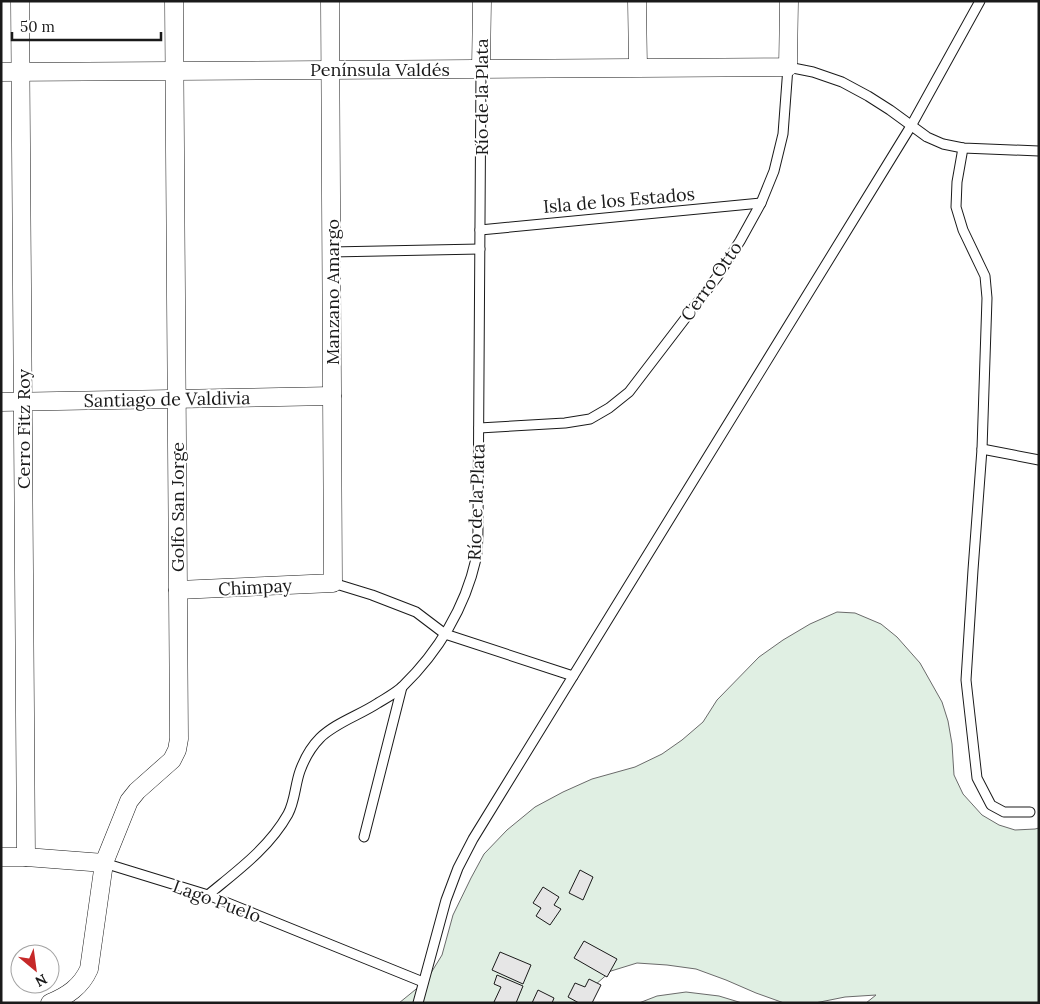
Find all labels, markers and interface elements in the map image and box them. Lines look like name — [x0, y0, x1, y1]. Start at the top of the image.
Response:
scale bar — [12, 10, 161, 42]
text: 50 m — [20, 17, 55, 36]
street label: Río de la Plata — [470, 39, 493, 155]
street label: Península Valdés — [310, 58, 450, 81]
street label: Isla de los Estados — [542, 182, 696, 218]
street label: Manzano Amargo — [321, 219, 344, 365]
street label: Cerro Otto — [675, 237, 747, 325]
street label: Cerro Fitz Roy — [12, 368, 35, 489]
street label: Santiago de Valdivia — [83, 386, 251, 412]
street label: Golfo San Jorge — [166, 442, 189, 572]
street label: Río de la Plata — [462, 443, 490, 561]
street label: Chimpay — [218, 574, 293, 600]
street label: Lago Puelo — [170, 874, 264, 928]
north arrow — [10, 944, 60, 994]
text: N — [32, 970, 50, 991]

